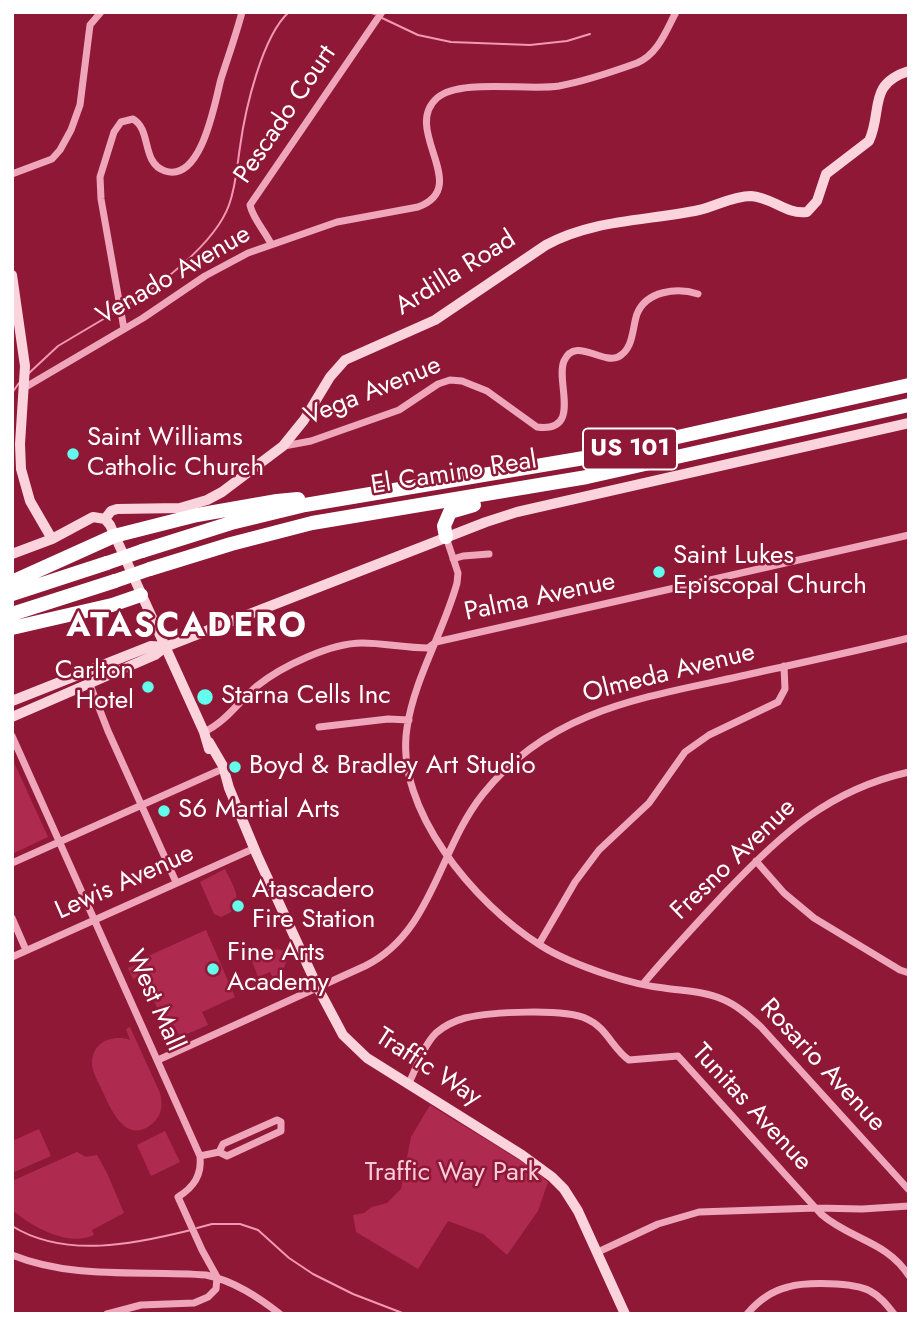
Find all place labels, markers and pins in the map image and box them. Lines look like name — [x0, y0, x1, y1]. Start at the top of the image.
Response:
place label: Saint Williams Catholic Church — [87, 423, 264, 485]
marker: Saint Williams Catholic Church — [65, 446, 81, 462]
place label: Saint Lukes Episcopal Church — [673, 541, 867, 602]
marker: Saint Lukes Episcopal Church — [651, 564, 667, 580]
place label: Carlton Hotel — [55, 656, 134, 718]
marker: Carlton Hotel — [140, 679, 156, 695]
place label: Starna Cells Inc — [221, 681, 391, 713]
marker: Starna Cells Inc — [195, 687, 215, 707]
place label: Boyd & Bradley Art Studio — [249, 751, 536, 783]
marker: Boyd & Bradley Art Studio — [227, 759, 243, 775]
place label: S6 Martial Arts — [178, 795, 340, 827]
marker: S6 Martial Arts — [156, 803, 172, 819]
place label: Atascadero Fire Station — [252, 875, 375, 936]
marker: Atascadero Fire Station — [230, 898, 246, 914]
place label: Fine Arts Academy — [227, 938, 329, 1000]
marker: Fine Arts Academy — [205, 961, 221, 977]

